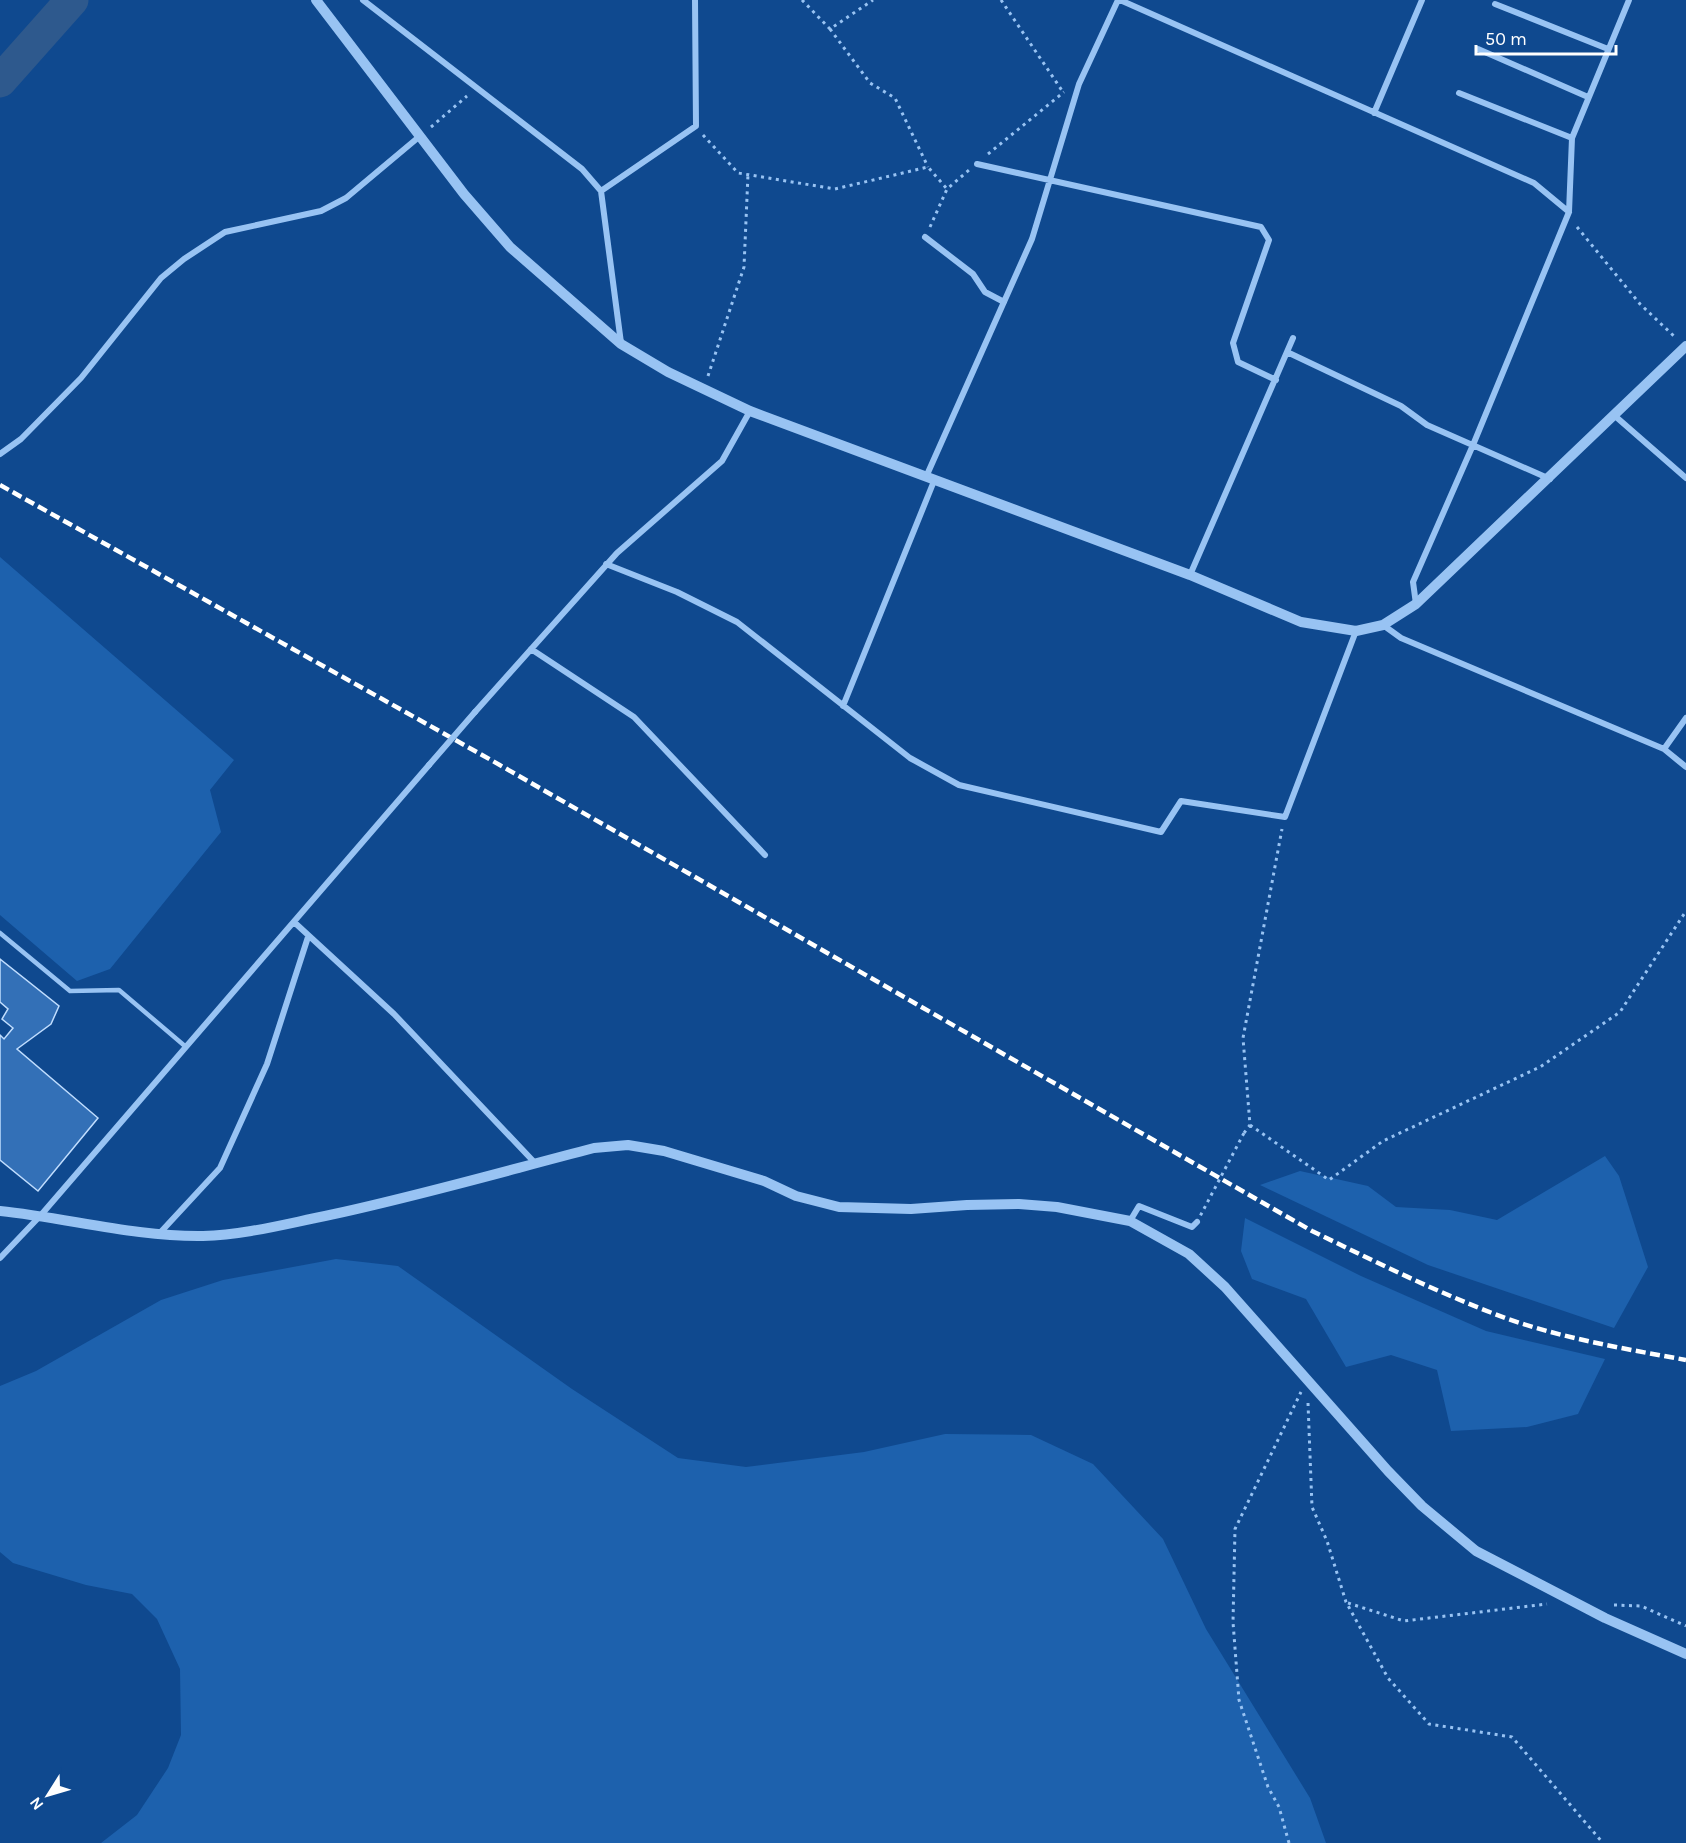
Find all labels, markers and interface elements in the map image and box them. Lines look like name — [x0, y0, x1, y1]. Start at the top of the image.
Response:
scale bar — [1476, 18, 1616, 56]
text: 50 m — [1485, 28, 1527, 50]
north arrow — [18, 1765, 78, 1825]
text: N — [25, 1793, 47, 1814]

